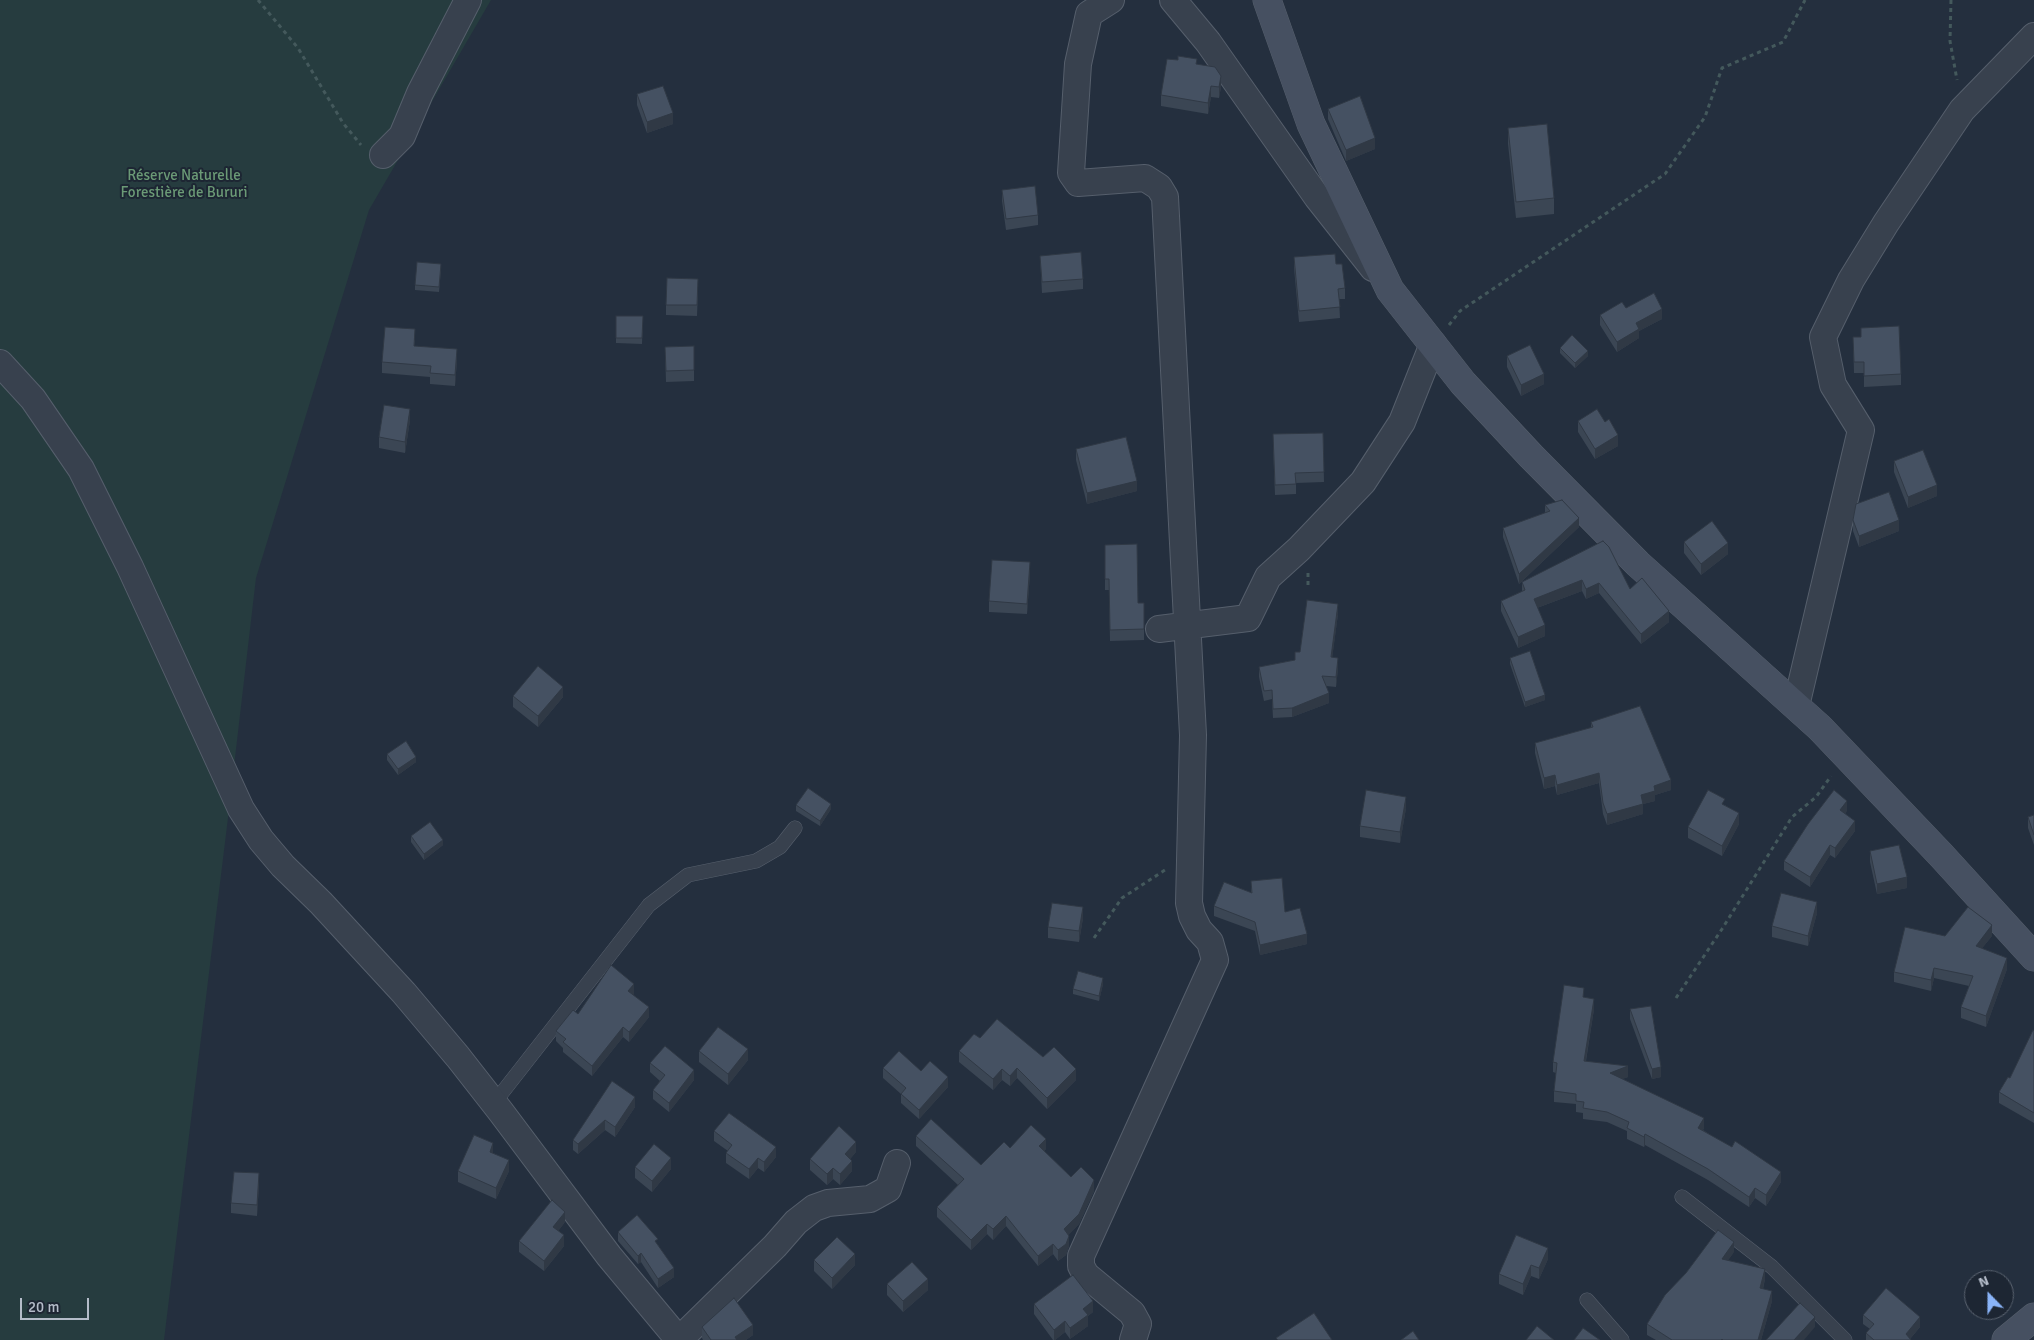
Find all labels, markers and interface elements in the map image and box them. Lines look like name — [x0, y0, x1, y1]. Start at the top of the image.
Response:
park label: Réserve Naturelle Forestière de Bururi — [120, 167, 248, 202]
north arrow — [1964, 1270, 2014, 1320]
text: N — [1976, 1272, 1991, 1291]
scale bar — [22, 1288, 91, 1320]
text: 20 m — [28, 1298, 59, 1316]

